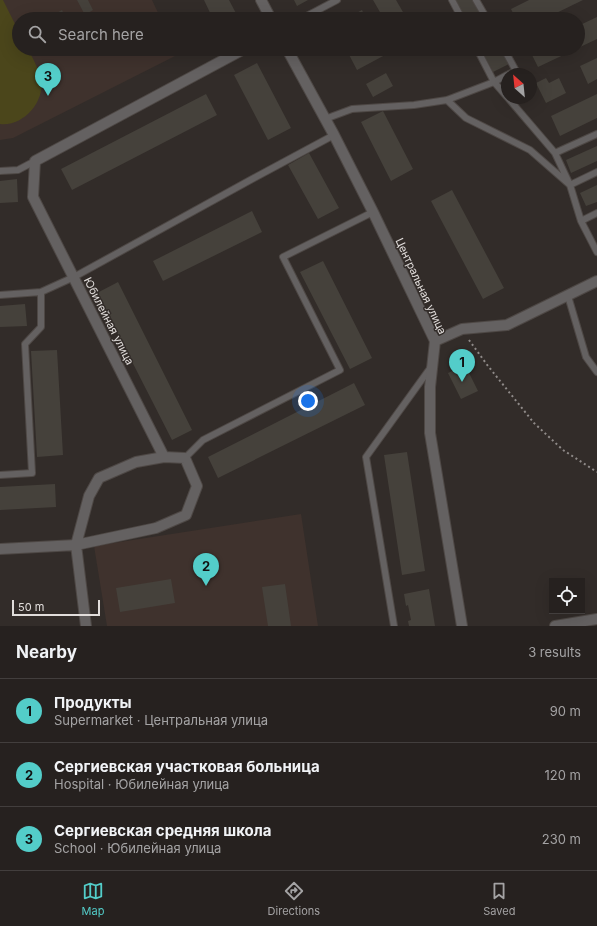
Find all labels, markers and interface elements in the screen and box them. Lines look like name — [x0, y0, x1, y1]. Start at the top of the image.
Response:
search box — [12, 12, 585, 56]
icon: search — [26, 23, 48, 45]
text: Search here — [58, 25, 144, 44]
pin: 3 — [35, 63, 61, 96]
north arrow — [501, 68, 537, 104]
street label: Центральная улица — [393, 236, 449, 336]
street label: Юбилейная улица — [81, 275, 137, 367]
pin: 1 — [449, 349, 475, 382]
your location — [298, 391, 318, 411]
pin: 2 — [193, 553, 219, 586]
map controls — [549, 578, 585, 614]
button: locate — [549, 578, 585, 614]
scale bar — [12, 598, 100, 617]
text: 50 m — [18, 600, 44, 614]
text: Nearby — [16, 642, 77, 662]
text: 3 results — [528, 644, 581, 660]
text: Продукты — [54, 693, 132, 712]
text: 1 — [26, 703, 32, 719]
text: 90 m — [550, 703, 581, 719]
text: Supermarket · Центральная улица — [54, 712, 268, 728]
text: Сергиевская участковая больница — [54, 757, 320, 776]
text: 2 — [25, 767, 33, 783]
text: 120 m — [545, 767, 581, 783]
text: Hospital · Юбилейная улица — [54, 776, 229, 792]
text: Сергиевская средняя школа — [54, 821, 272, 840]
text: 3 — [25, 831, 33, 847]
text: 230 m — [542, 831, 581, 847]
text: School · Юбилейная улица — [54, 840, 221, 856]
tab: Map — [82, 880, 104, 918]
tab: Directions — [268, 880, 320, 918]
tab: Saved — [483, 880, 515, 918]

